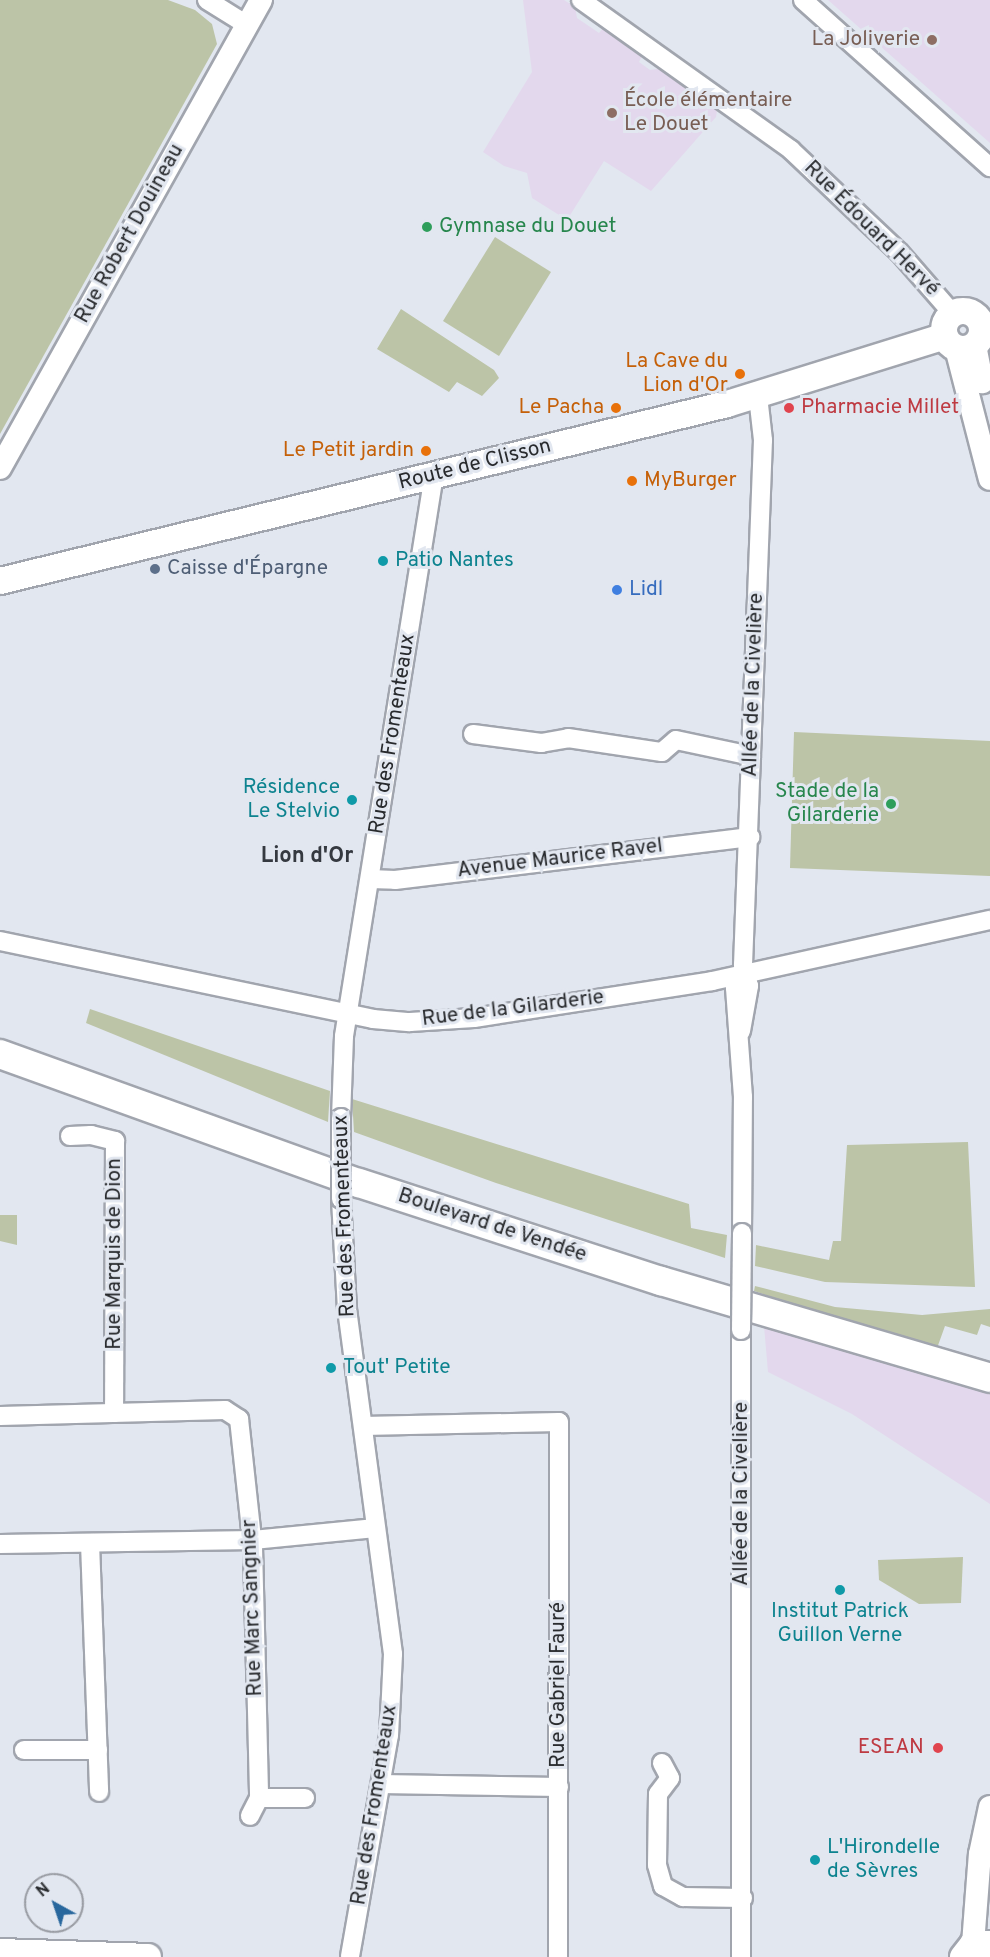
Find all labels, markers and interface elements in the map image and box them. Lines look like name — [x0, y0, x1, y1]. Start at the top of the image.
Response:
place label: La Joliverie — [811, 27, 920, 53]
marker: La Joliverie — [925, 33, 939, 47]
place label: École élémentaire Le Douet — [624, 88, 792, 138]
marker: École élémentaire Le Douet — [605, 106, 619, 120]
street label: Rue Robert Douineau — [70, 140, 190, 328]
street label: Rue Édouard Hervé — [798, 156, 944, 302]
place label: Gymnase du Douet — [439, 214, 616, 240]
marker: Gymnase du Douet — [420, 220, 434, 234]
place label: La Cave du Lion d'Or — [625, 349, 728, 399]
marker: La Cave du Lion d'Or — [733, 367, 747, 381]
place label: Le Pacha — [518, 395, 604, 421]
place label: Pharmacie Millet — [801, 395, 959, 421]
marker: Le Pacha — [609, 401, 623, 415]
marker: Pharmacie Millet — [782, 401, 796, 415]
street label: Route de Clisson — [396, 434, 554, 496]
place label: Le Petit jardin — [283, 438, 414, 464]
marker: Le Petit jardin — [419, 444, 433, 458]
place label: MyBurger — [644, 468, 737, 494]
marker: MyBurger — [625, 474, 639, 488]
place label: Patio Nantes — [395, 548, 514, 574]
marker: Patio Nantes — [376, 554, 390, 568]
place label: Caisse d'Épargne — [167, 556, 328, 582]
marker: Caisse d'Épargne — [148, 562, 162, 576]
place label: Lidl — [629, 577, 663, 603]
marker: Lidl — [610, 583, 624, 597]
street label: Allée de la Civelière — [738, 592, 770, 778]
street label: Rue des Fromenteaux — [365, 632, 421, 836]
place label: Résidence Le Stelvio — [243, 775, 340, 825]
place label: Stade de la Gilarderie — [775, 779, 879, 829]
marker: Résidence Le Stelvio — [345, 793, 359, 807]
marker: Stade de la Gilarderie — [884, 797, 898, 811]
street label: Avenue Maurice Ravel — [456, 834, 664, 884]
district label: Lion d'Or — [261, 844, 353, 870]
street label: Rue de la Gilarderie — [420, 985, 606, 1033]
street label: Rue des Fromenteaux — [329, 1114, 361, 1318]
street label: Rue Marquis de Dion — [102, 1158, 128, 1350]
street label: Boulevard de Vendée — [394, 1183, 590, 1269]
place label: Tout' Petite — [343, 1355, 451, 1381]
marker: Tout' Petite — [324, 1361, 338, 1375]
street label: Allée de la Civelière — [729, 1402, 755, 1586]
street label: Rue Marc Sangnier — [237, 1519, 269, 1697]
marker: Institut Patrick Guillon Verne — [833, 1583, 847, 1597]
place label: Institut Patrick Guillon Verne — [771, 1599, 909, 1649]
street label: Rue Gabriel Fauré — [546, 1602, 572, 1768]
street label: Rue des Fromenteaux — [347, 1703, 403, 1907]
place label: ESEAN — [858, 1735, 924, 1761]
marker: ESEAN — [929, 1739, 947, 1757]
place label: L'Hirondelle de Sèvres — [827, 1835, 940, 1885]
marker: L'Hirondelle de Sèvres — [808, 1853, 822, 1867]
north arrow — [24, 1873, 84, 1933]
text: N — [33, 1879, 55, 1902]

